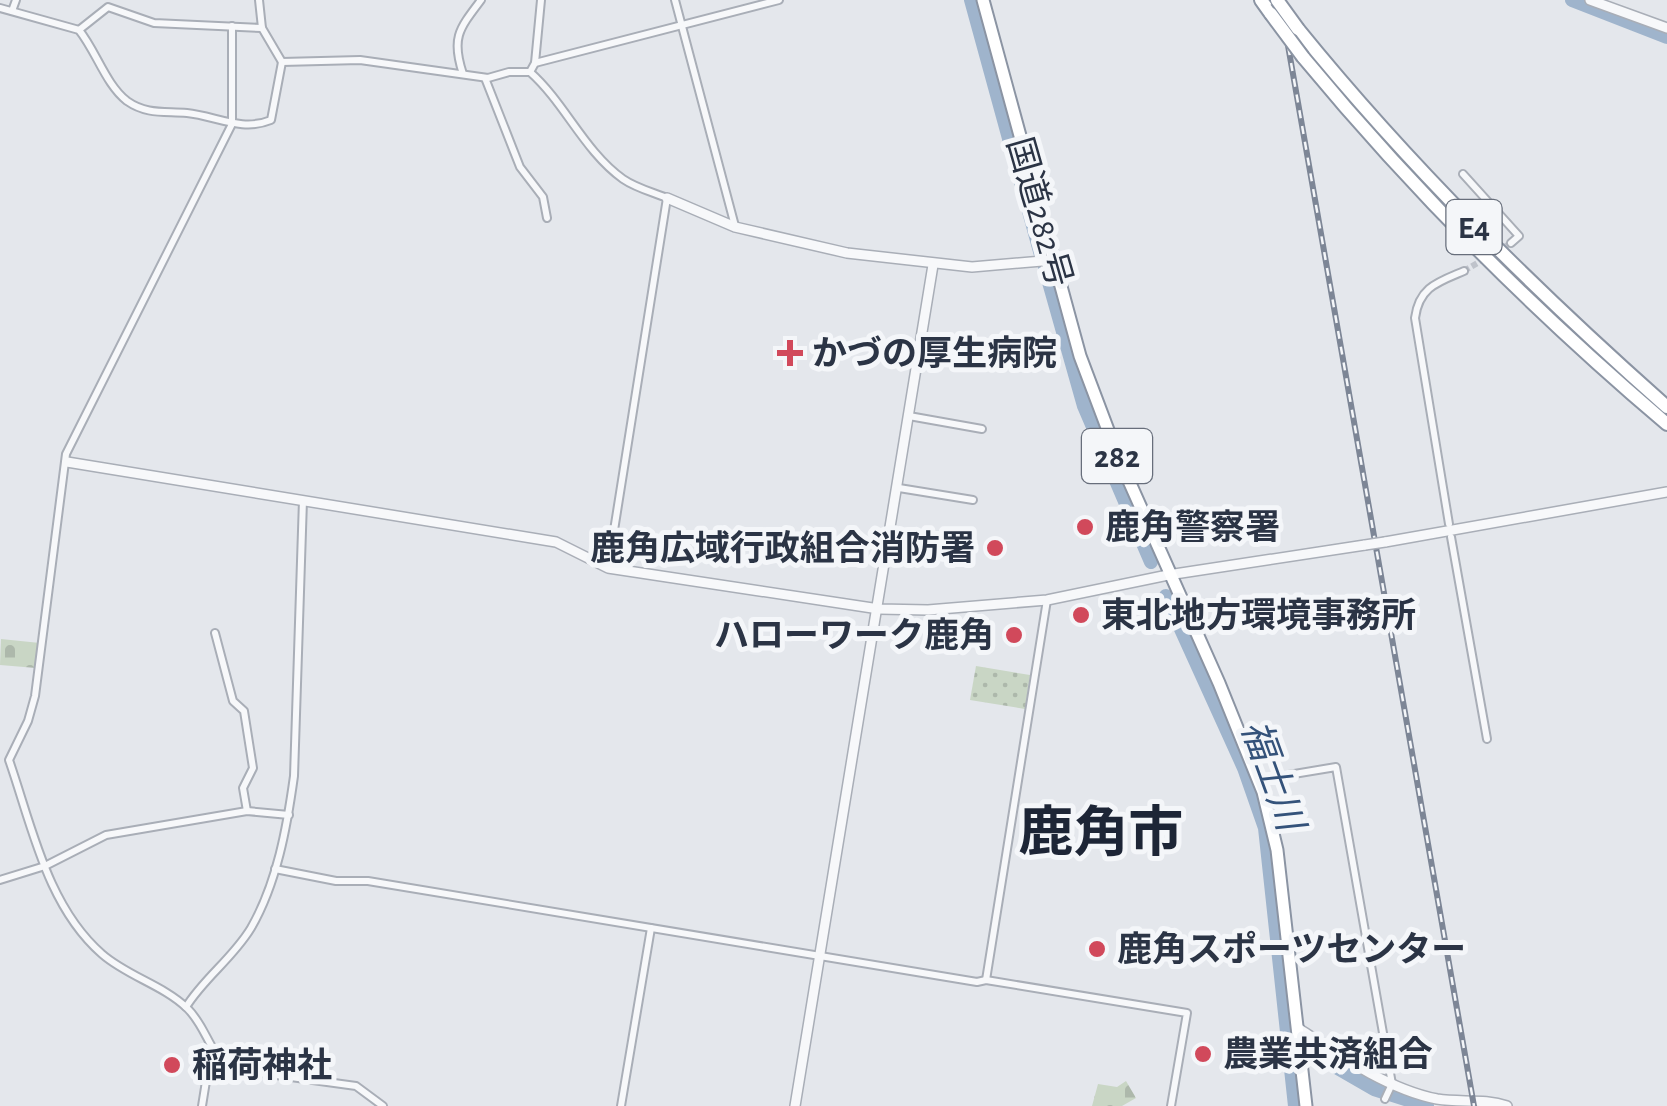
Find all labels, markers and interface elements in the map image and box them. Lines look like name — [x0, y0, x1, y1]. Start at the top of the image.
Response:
street label: 国道282号 — [1001, 133, 1078, 291]
road number: E4 — [1446, 200, 1502, 254]
place label: かづの厚生病院 — [812, 335, 1057, 372]
marker: かづの厚生病院 — [777, 340, 803, 366]
road number: 282 — [1082, 429, 1152, 483]
place label: 鹿角警察署 — [1105, 508, 1280, 546]
marker: 鹿角警察署 — [1074, 516, 1096, 538]
place label: 鹿角広域行政組合消防署 — [590, 529, 975, 567]
marker: 鹿角広域行政組合消防署 — [984, 537, 1006, 559]
place label: 東北地方環境事務所 — [1101, 597, 1416, 634]
marker: 東北地方環境事務所 — [1070, 604, 1092, 626]
place label: ハローワーク鹿角 — [714, 616, 994, 654]
marker: ハローワーク鹿角 — [1003, 624, 1025, 646]
water label: 福士川 — [1234, 715, 1312, 839]
district label: 鹿角市 — [1018, 803, 1184, 862]
place label: 鹿角スポーツセンター — [1117, 930, 1466, 968]
marker: 鹿角スポーツセンター — [1086, 938, 1108, 960]
place label: 農業共済組合 — [1223, 1036, 1433, 1073]
marker: 農業共済組合 — [1192, 1043, 1214, 1065]
place label: 稲荷神社 — [192, 1047, 332, 1084]
marker: 稲荷神社 — [161, 1054, 183, 1076]

